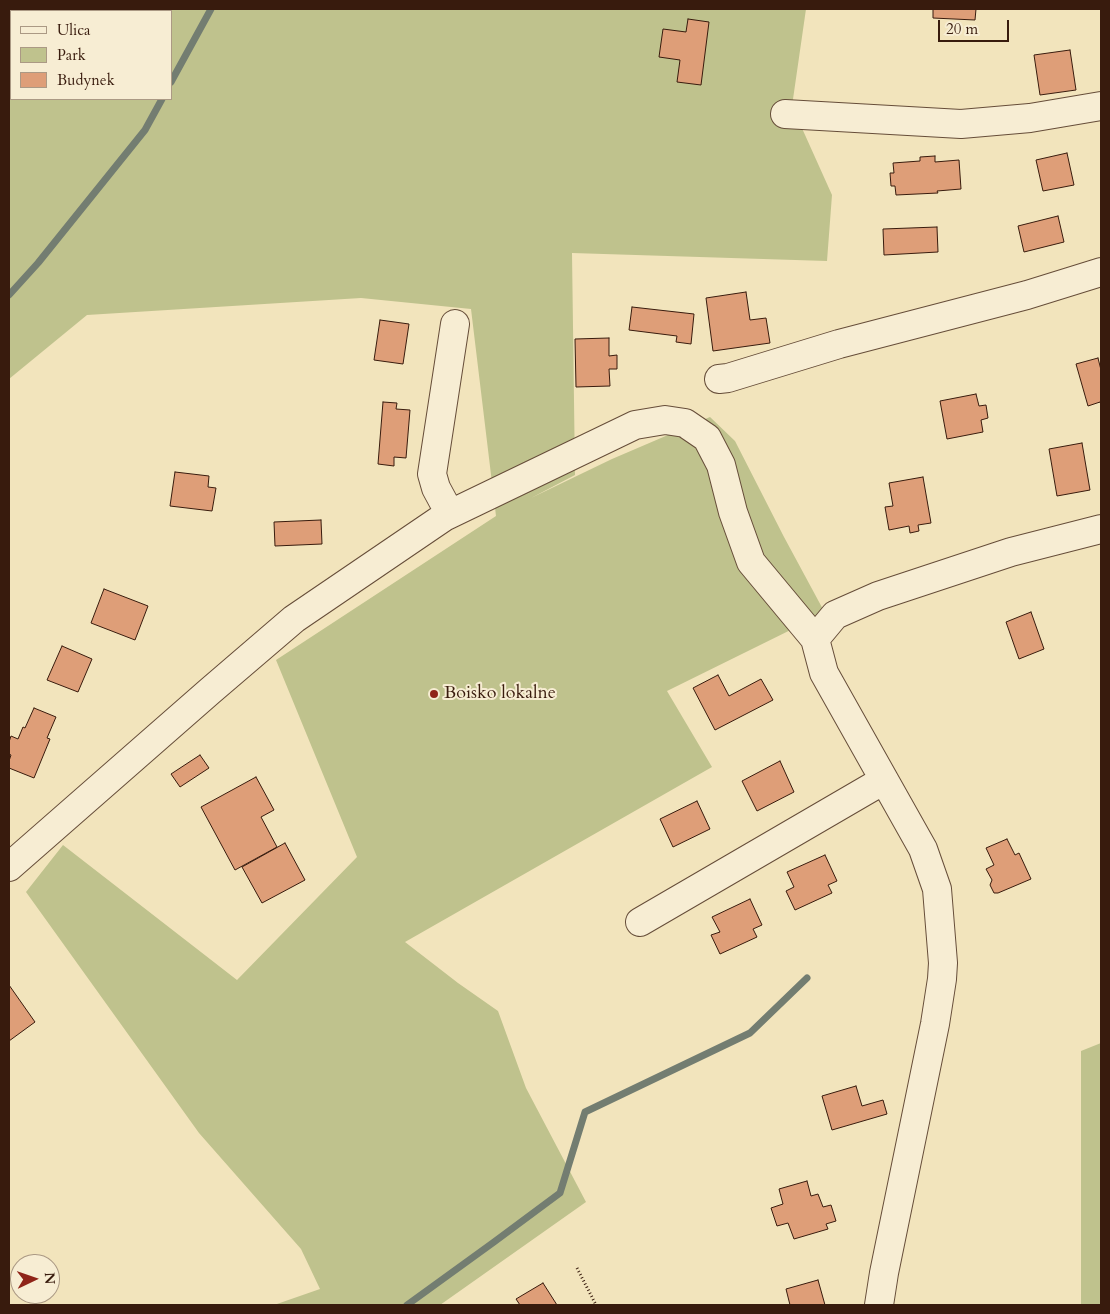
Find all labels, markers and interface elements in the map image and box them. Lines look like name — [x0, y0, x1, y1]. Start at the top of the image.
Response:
legend — [10, 10, 172, 100]
scale bar — [940, 10, 1011, 42]
text: 20 m — [946, 19, 978, 39]
text: Ulica — [57, 20, 91, 40]
text: Park — [57, 45, 86, 65]
text: Budynek — [57, 70, 115, 90]
place label: Boisko lokalne — [444, 683, 556, 705]
marker: Boisko lokalne — [428, 688, 440, 700]
north arrow — [10, 1254, 60, 1304]
text: N — [40, 1272, 59, 1285]

